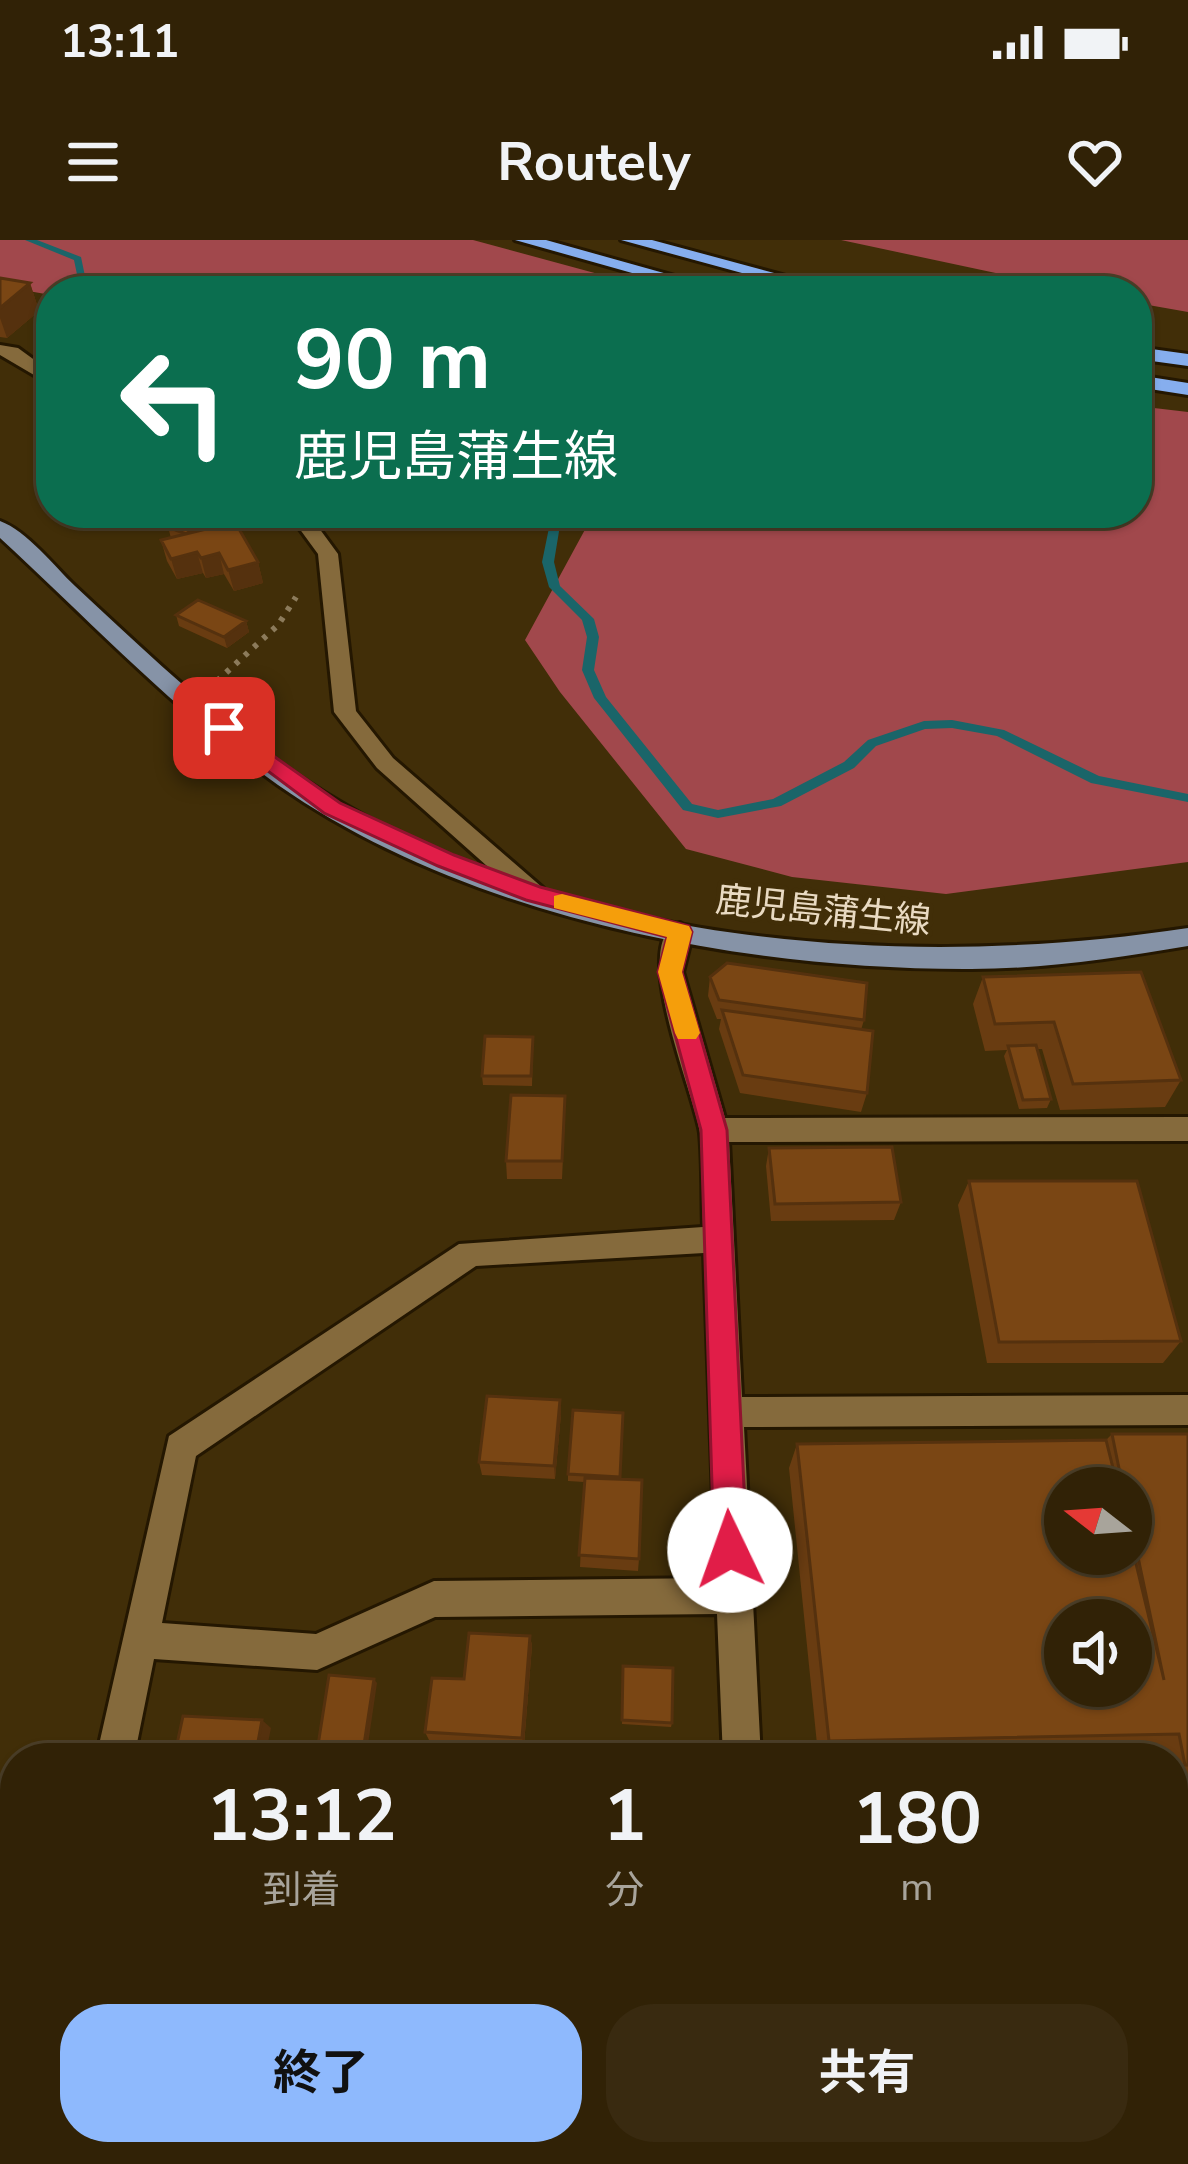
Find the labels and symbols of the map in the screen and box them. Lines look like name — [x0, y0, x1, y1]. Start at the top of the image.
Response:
pin — [173, 677, 275, 779]
street label: 鹿児島蒲生線 — [713, 875, 933, 947]
north arrow — [1044, 1467, 1152, 1575]
position arrow — [667, 1487, 793, 1613]

